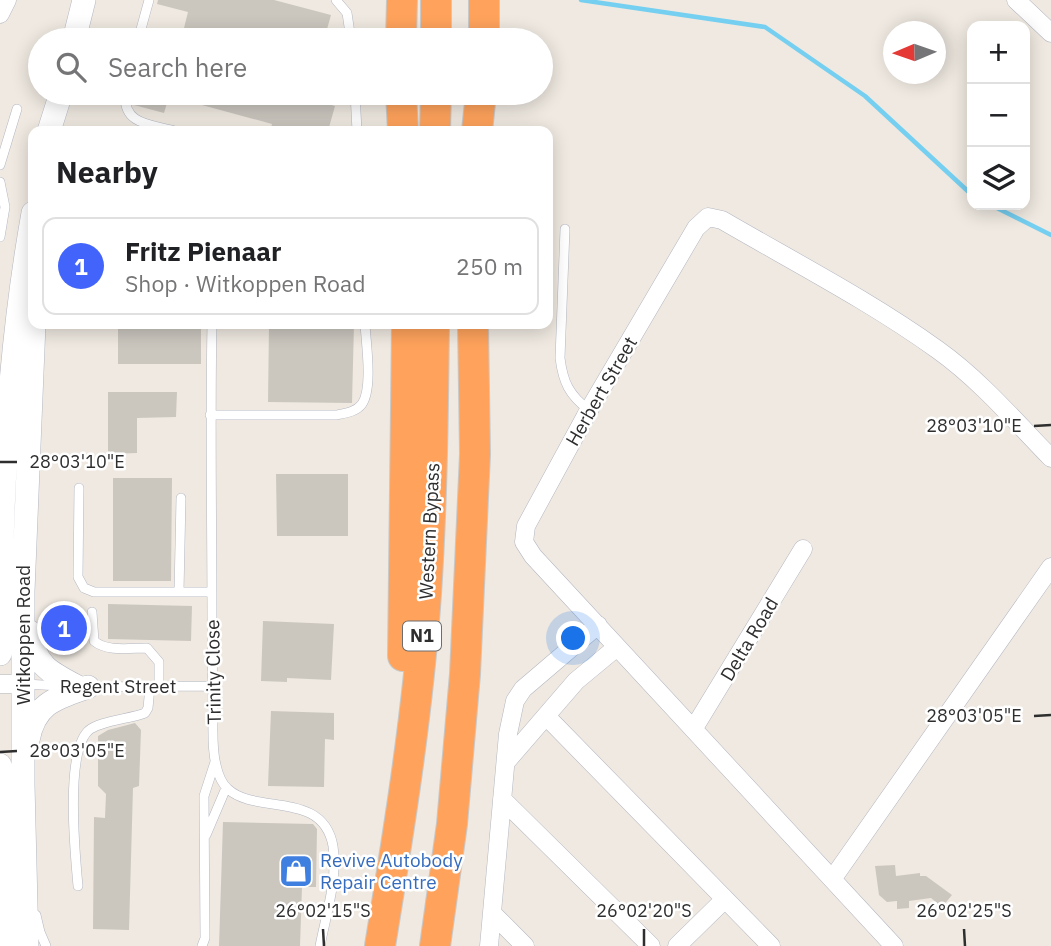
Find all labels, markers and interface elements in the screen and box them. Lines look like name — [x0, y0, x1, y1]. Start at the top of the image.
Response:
north arrow — [883, 21, 946, 84]
map controls — [967, 21, 1030, 210]
button: + — [967, 21, 1030, 84]
search box — [28, 28, 553, 105]
icon: search — [52, 48, 90, 86]
text: Search here — [108, 50, 247, 84]
button: − — [967, 84, 1030, 147]
button: layers — [967, 147, 1030, 210]
text: Nearby — [56, 152, 158, 191]
text: Fritz Pienaar — [125, 234, 282, 268]
text: 1 — [74, 251, 88, 281]
text: 250 m — [456, 251, 523, 281]
text: Shop · Witkoppen Road — [125, 268, 366, 298]
street label: Herbert Street — [560, 332, 642, 450]
text: 28°03'10"E — [926, 414, 1022, 437]
text: 28°03'10"E — [29, 450, 125, 473]
street label: Western Bypass — [413, 462, 445, 600]
street label: Witkoppen Road — [11, 565, 35, 705]
street label: Delta Road — [715, 593, 783, 685]
pin: 1 — [41, 602, 87, 654]
street label: Trinity Close — [200, 619, 226, 725]
your location — [556, 621, 590, 655]
road number: N1 — [403, 622, 441, 650]
street label: Regent Street — [60, 674, 176, 698]
text: 28°03'05"E — [926, 704, 1022, 727]
text: 28°03'05"E — [29, 739, 125, 762]
place label: Revive Autobody Repair Centre — [320, 848, 463, 894]
shop icon: Revive Autobody Repair Centre — [277, 852, 315, 890]
text: 26°02'15"S — [275, 899, 371, 922]
text: 26°02'20"S — [596, 899, 692, 922]
text: 26°02'25"S — [916, 899, 1012, 922]

